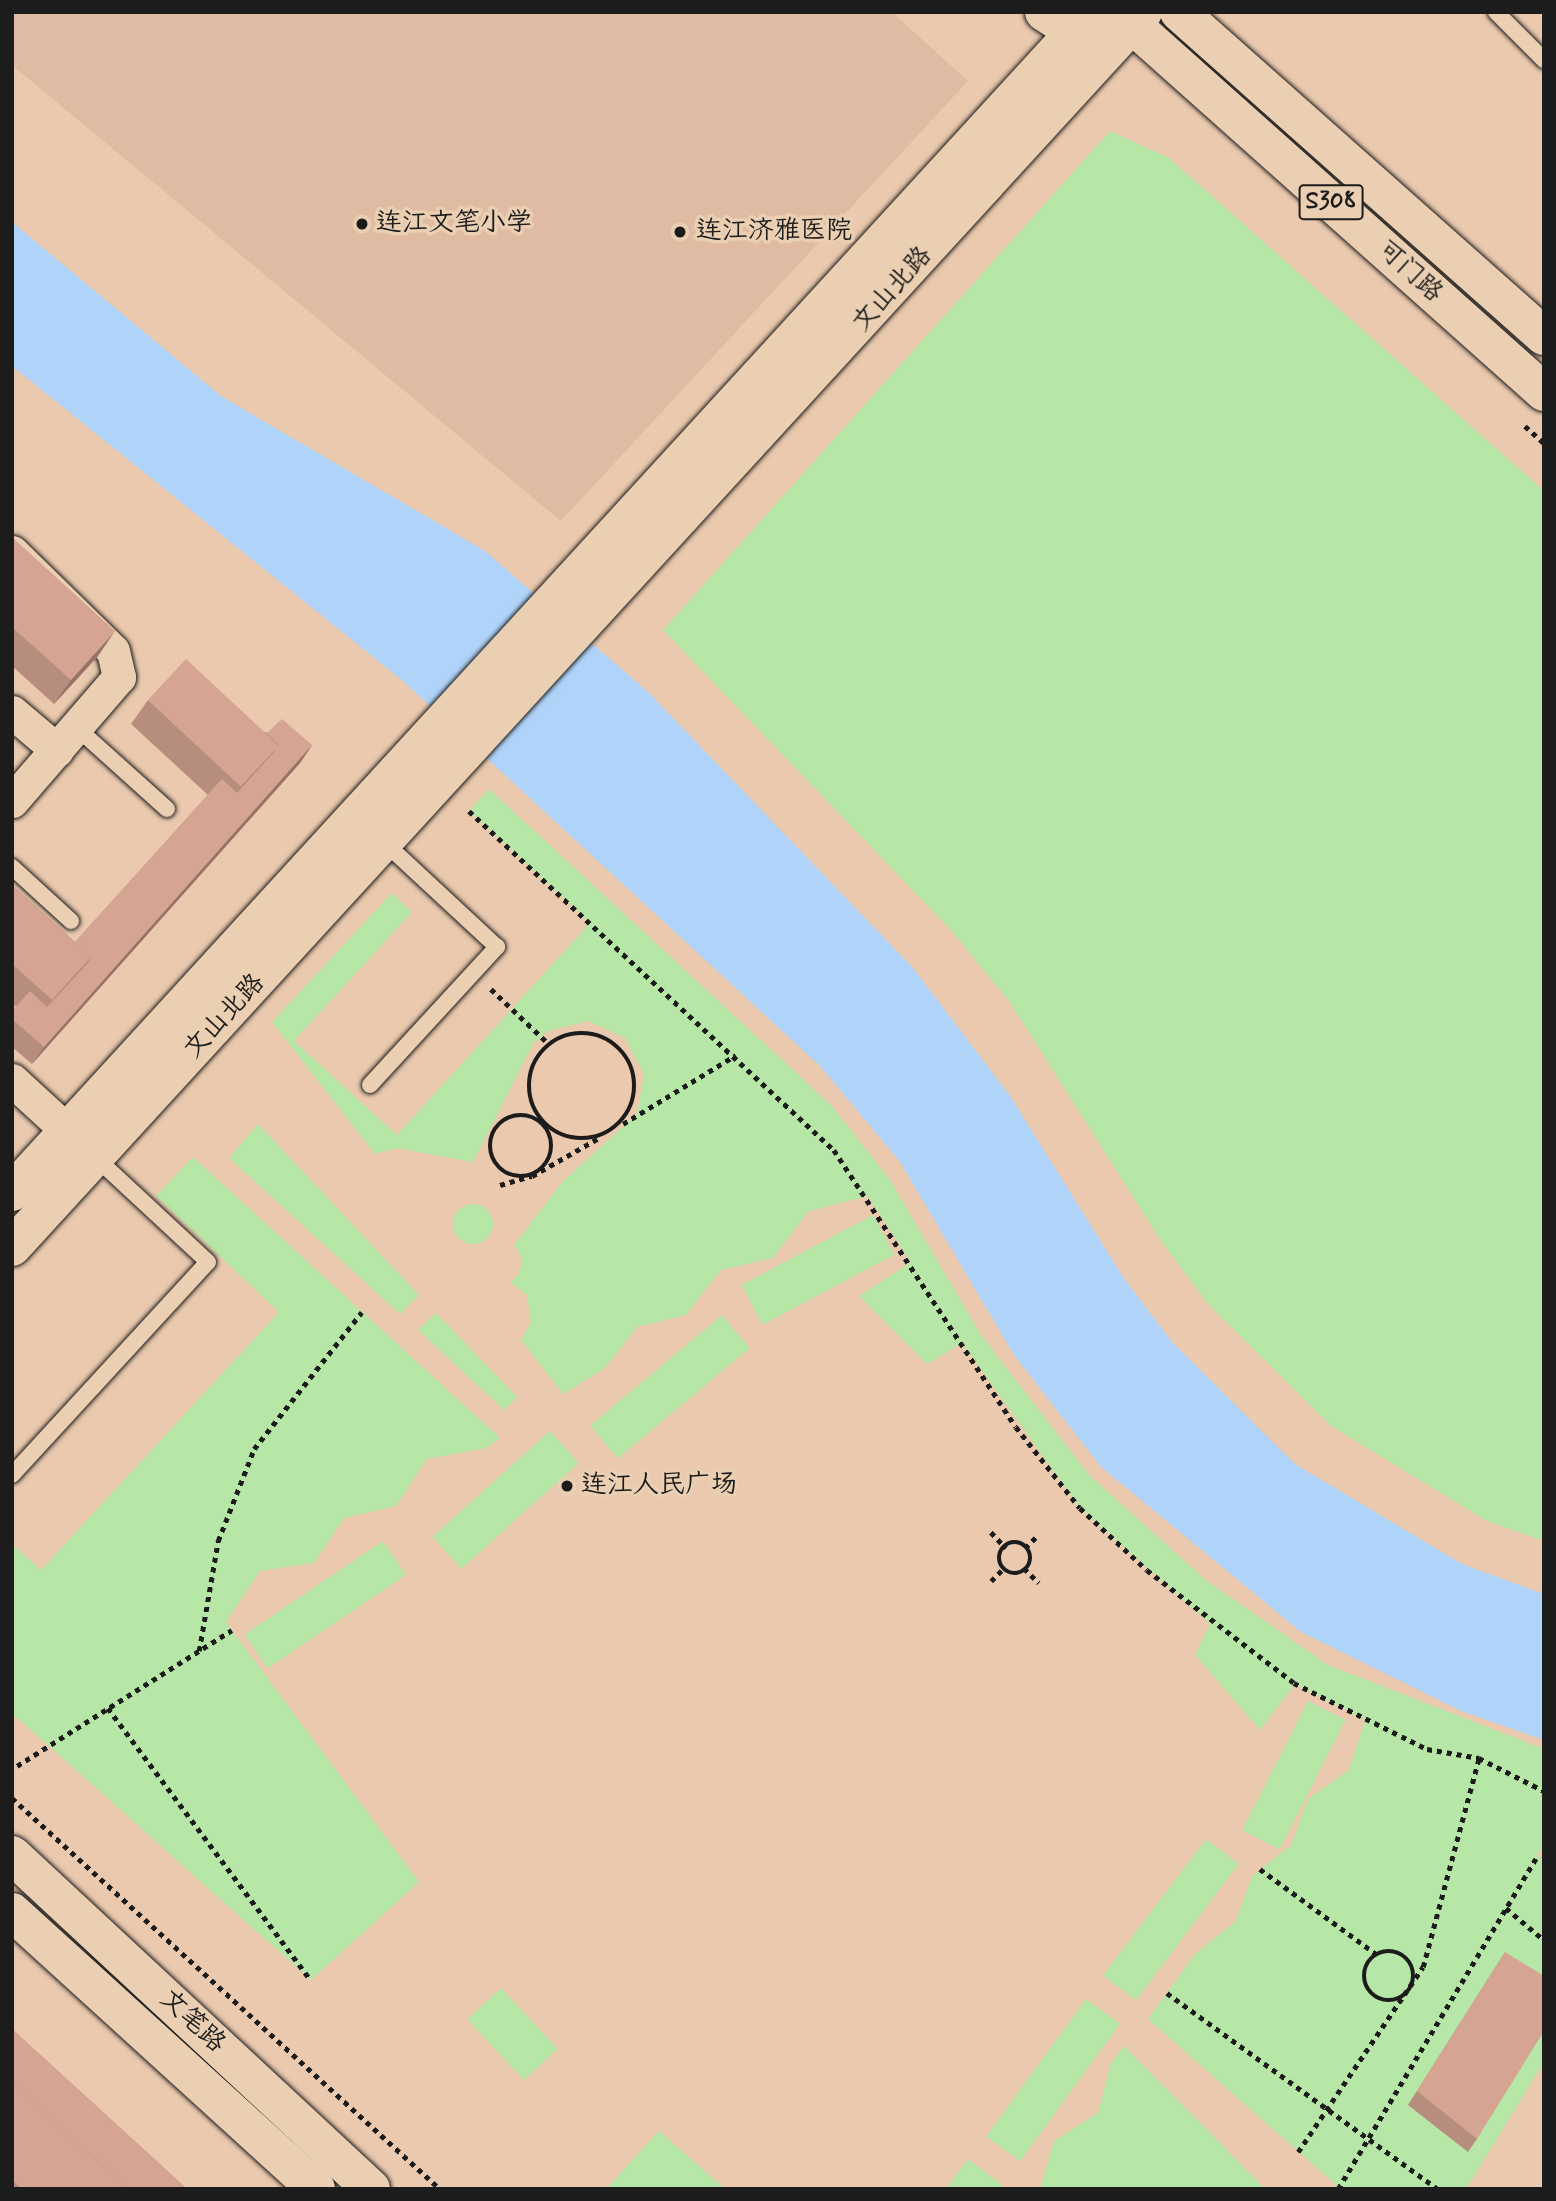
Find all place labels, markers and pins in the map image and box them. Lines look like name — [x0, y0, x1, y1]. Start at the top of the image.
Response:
place label: 连江文笔小学 — [376, 208, 532, 240]
marker: 连江文笔小学 — [354, 216, 370, 232]
place label: 连江济雅医院 — [696, 216, 852, 248]
marker: 连江济雅医院 — [670, 222, 690, 242]
place label: 连江人民广场 — [581, 1470, 737, 1502]
marker: 连江人民广场 — [559, 1478, 575, 1494]

